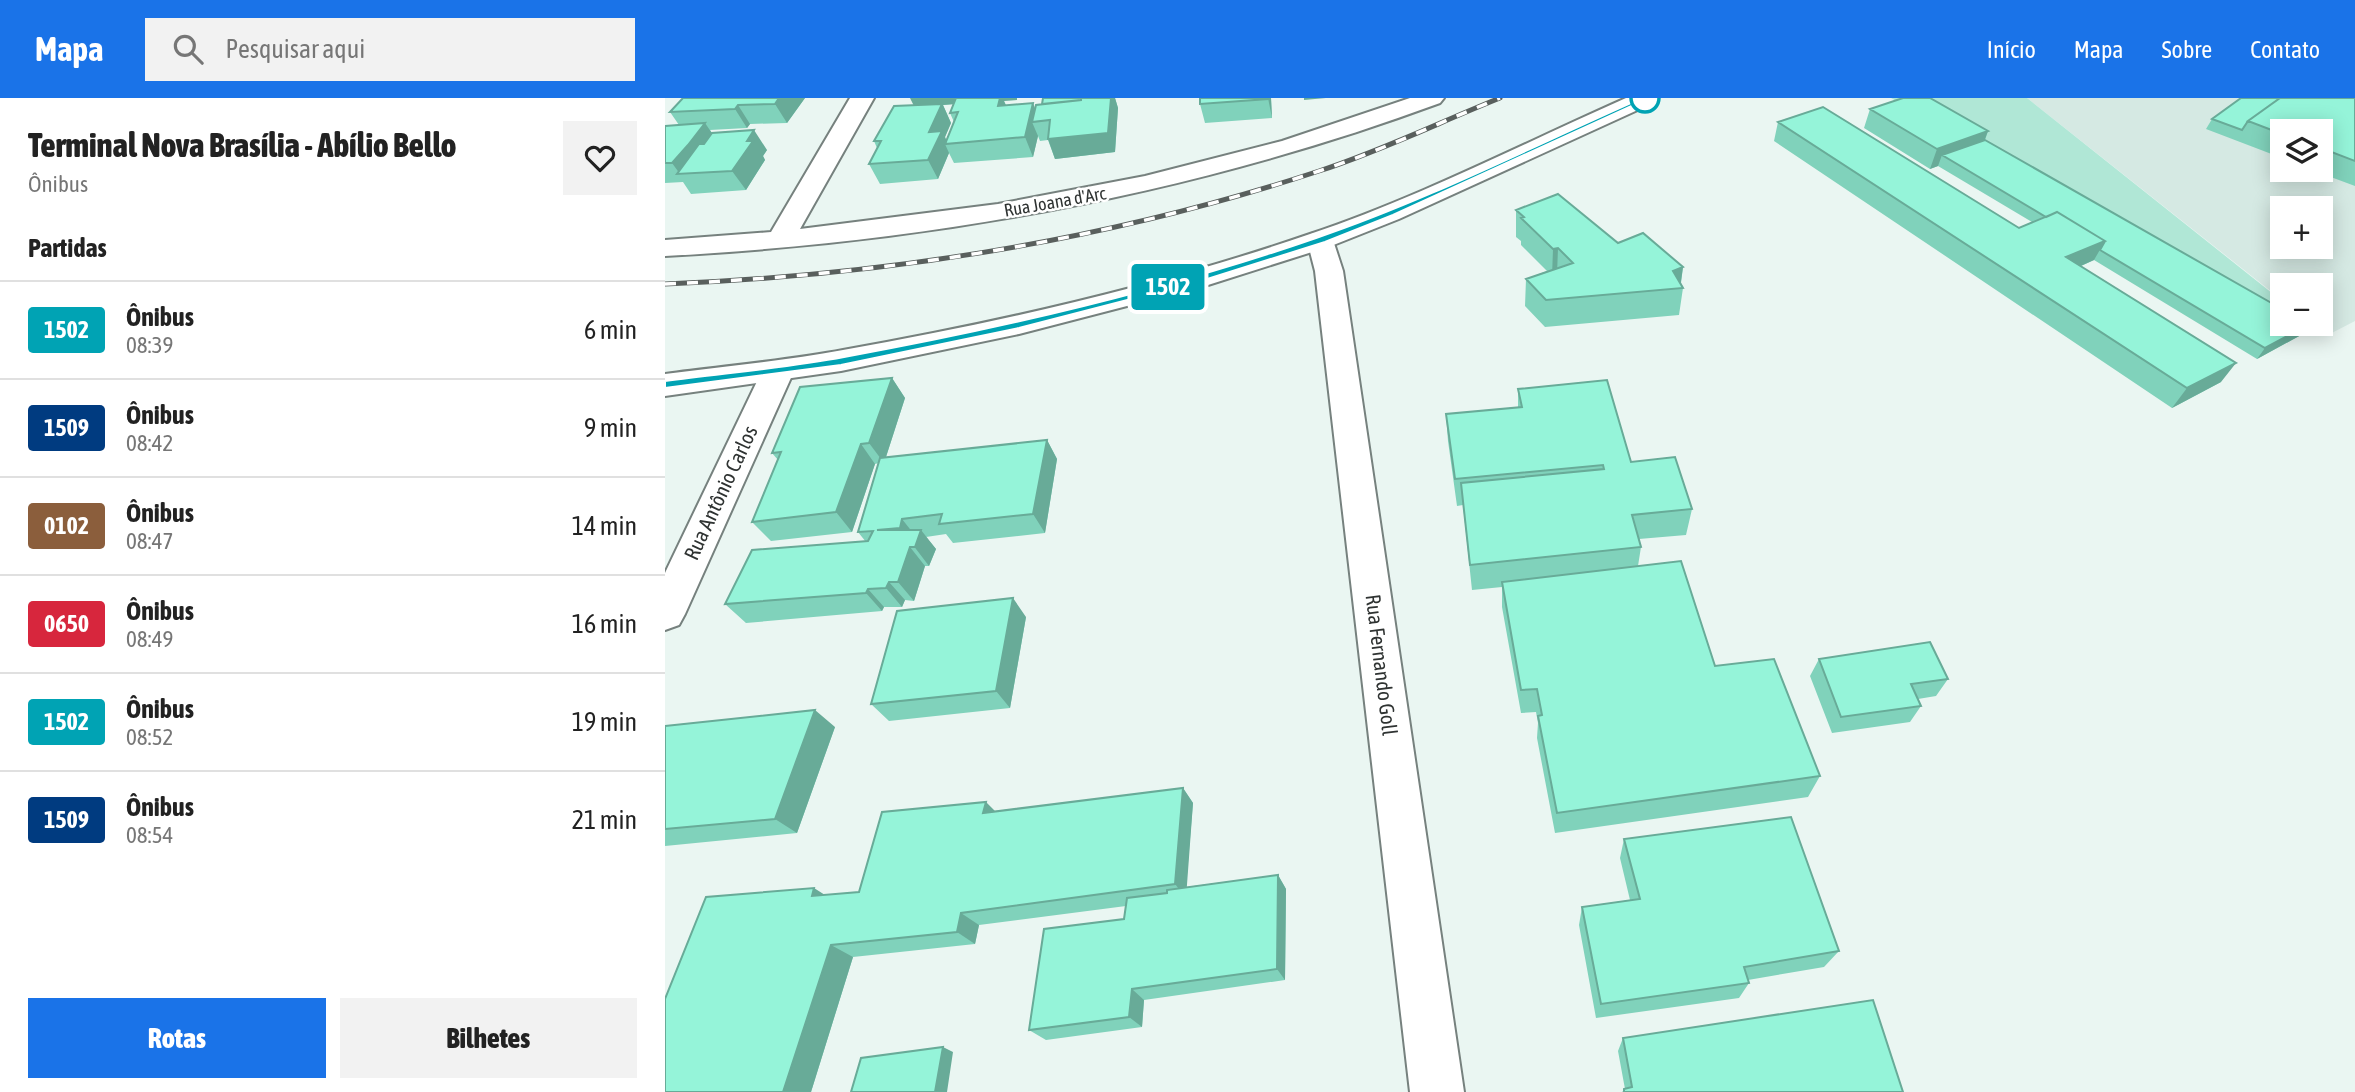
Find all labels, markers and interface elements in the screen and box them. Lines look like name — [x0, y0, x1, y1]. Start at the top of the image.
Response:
search box — [145, 18, 635, 81]
text: Mapa — [35, 30, 103, 68]
icon: search — [169, 30, 207, 68]
text: Pesquisar aqui — [225, 34, 365, 64]
text: Início — [1987, 36, 2036, 63]
text: Mapa — [2074, 36, 2124, 63]
text: Sobre — [2162, 36, 2212, 63]
text: Contato — [2250, 36, 2320, 63]
unlabelled marker — [1630, 83, 1660, 113]
map controls — [2270, 119, 2333, 336]
button: layers — [2270, 119, 2333, 182]
button: heart — [563, 121, 637, 195]
text: Terminal Nova Brasília - Abílio Bello — [28, 126, 456, 164]
text: Ônibus — [28, 171, 88, 197]
street label: Rua Joana d'Arc — [1002, 182, 1108, 221]
button: + — [2270, 196, 2333, 259]
text: Partidas — [28, 233, 107, 263]
line badge: 1502 — [1119, 264, 1217, 310]
text: 1502 — [1145, 273, 1191, 300]
button: − — [2270, 273, 2333, 336]
text: Ônibus — [126, 302, 194, 332]
text: 6 min — [584, 315, 637, 345]
text: 1502 — [44, 316, 89, 343]
text: 08:39 — [126, 332, 173, 358]
text: Ônibus — [126, 400, 194, 430]
text: 9 min — [584, 413, 637, 443]
text: 1509 — [44, 414, 89, 441]
street label: Rua Antônio Carlos — [679, 422, 762, 563]
text: 08:42 — [126, 430, 173, 456]
text: Ônibus — [126, 498, 194, 528]
text: 14 min — [572, 511, 637, 541]
text: 0102 — [44, 512, 89, 539]
text: 08:47 — [126, 528, 173, 554]
street label: Rua Fernando Goll — [1361, 593, 1403, 737]
text: Ônibus — [126, 596, 194, 626]
text: 16 min — [572, 609, 637, 639]
text: 0650 — [44, 610, 89, 637]
text: 08:49 — [126, 626, 173, 652]
text: Ônibus — [126, 694, 194, 724]
text: 19 min — [572, 707, 637, 737]
text: 1502 — [44, 708, 89, 735]
text: 08:52 — [126, 724, 173, 750]
text: Ônibus — [126, 792, 194, 822]
text: 21 min — [572, 805, 637, 835]
text: 1509 — [44, 806, 89, 833]
text: 08:54 — [126, 822, 173, 848]
button: Rotas — [28, 998, 326, 1078]
button: Bilhetes — [340, 998, 637, 1078]

